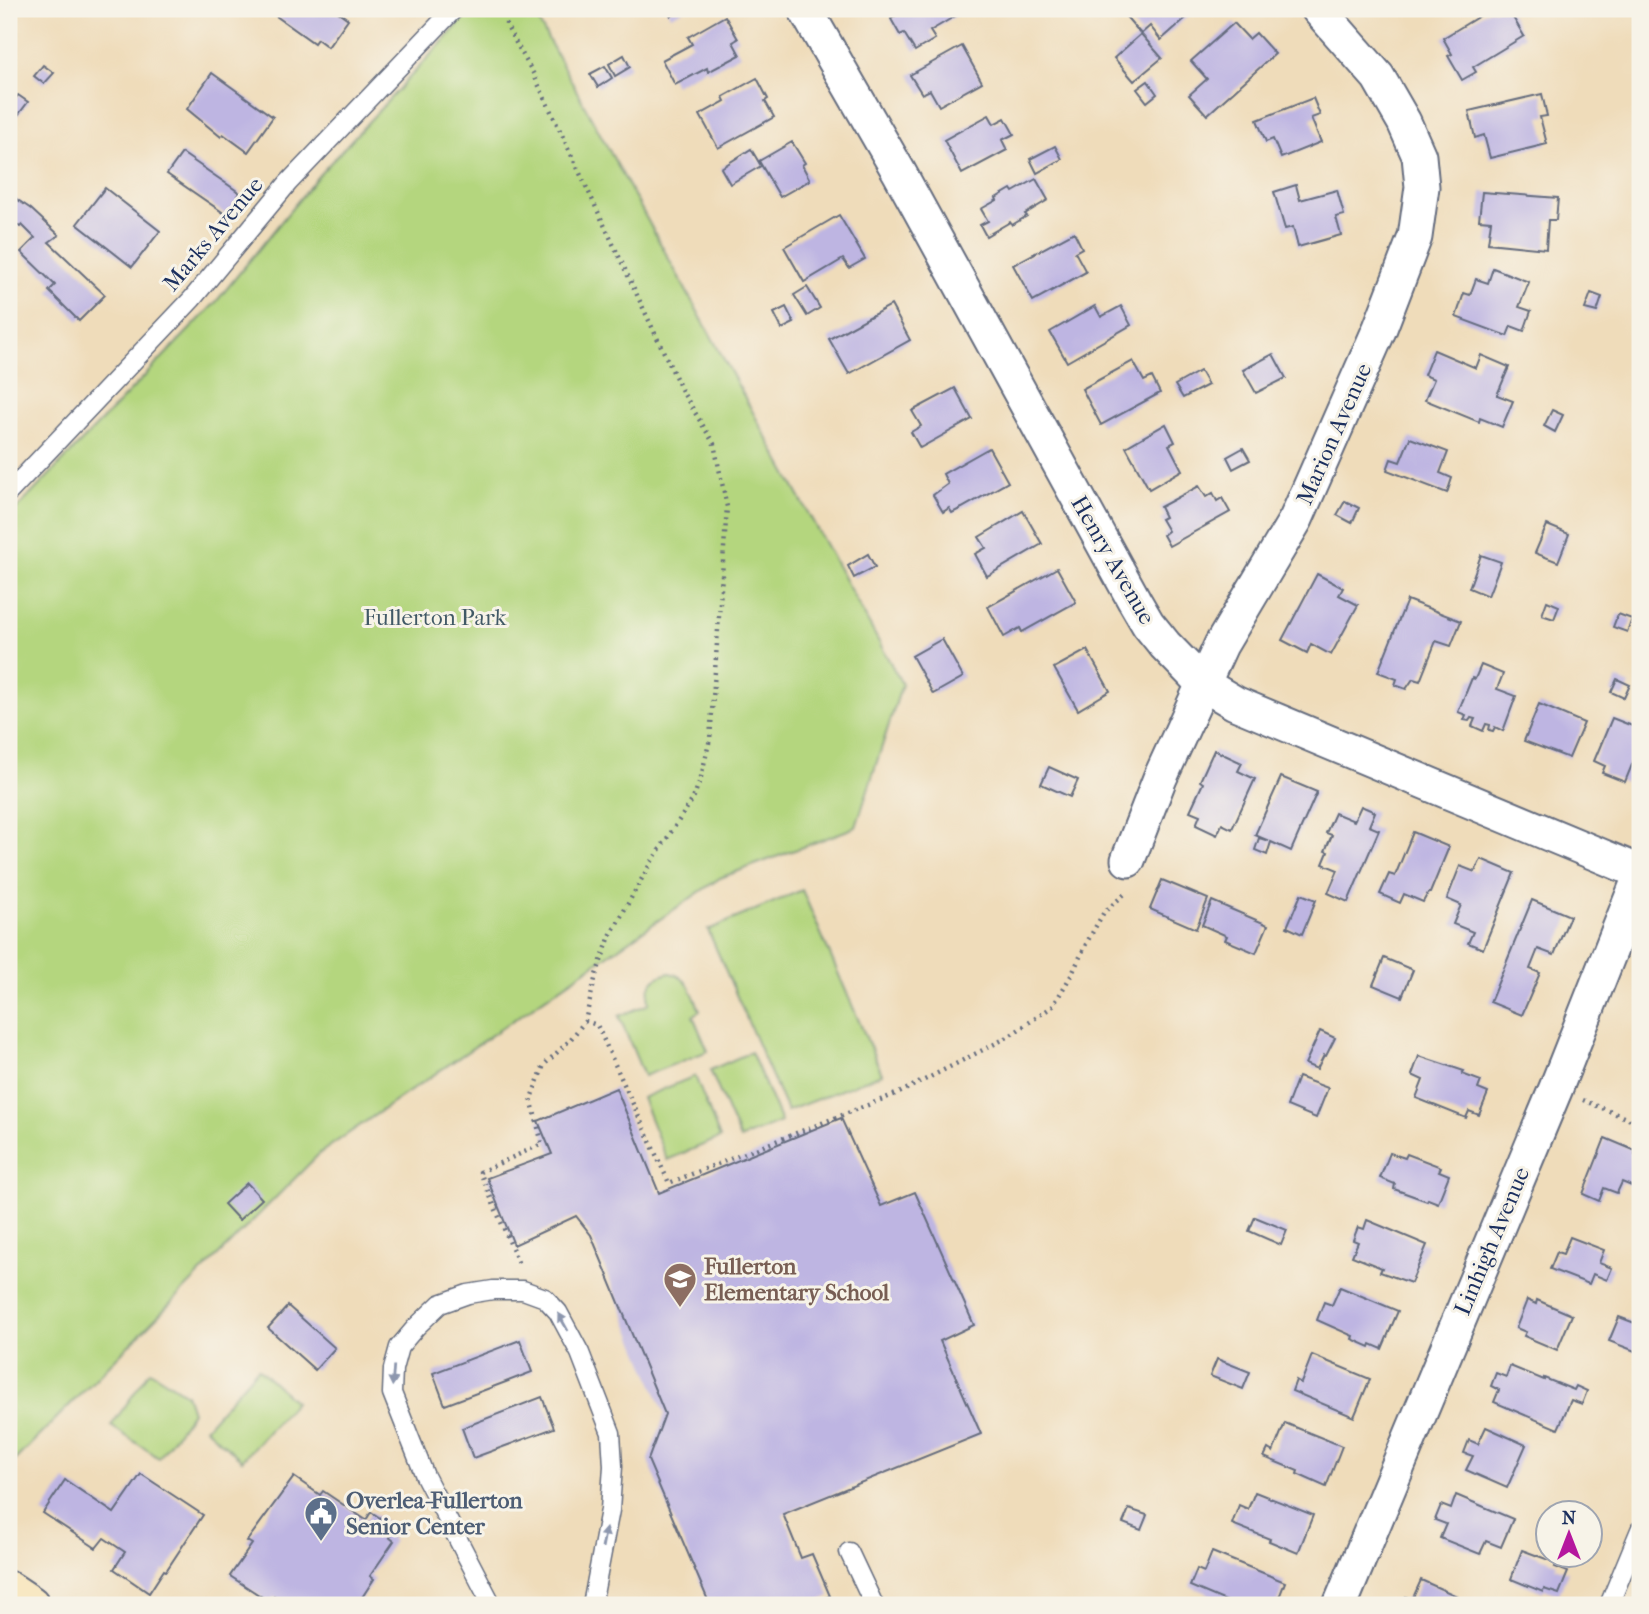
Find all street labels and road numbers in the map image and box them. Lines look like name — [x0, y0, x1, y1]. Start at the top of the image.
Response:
street label: Marks Avenue — [157, 171, 269, 297]
street label: Marion Avenue — [1291, 359, 1377, 509]
street label: Henry Avenue — [1065, 491, 1161, 629]
street label: Linhigh Avenue — [1449, 1163, 1535, 1319]

